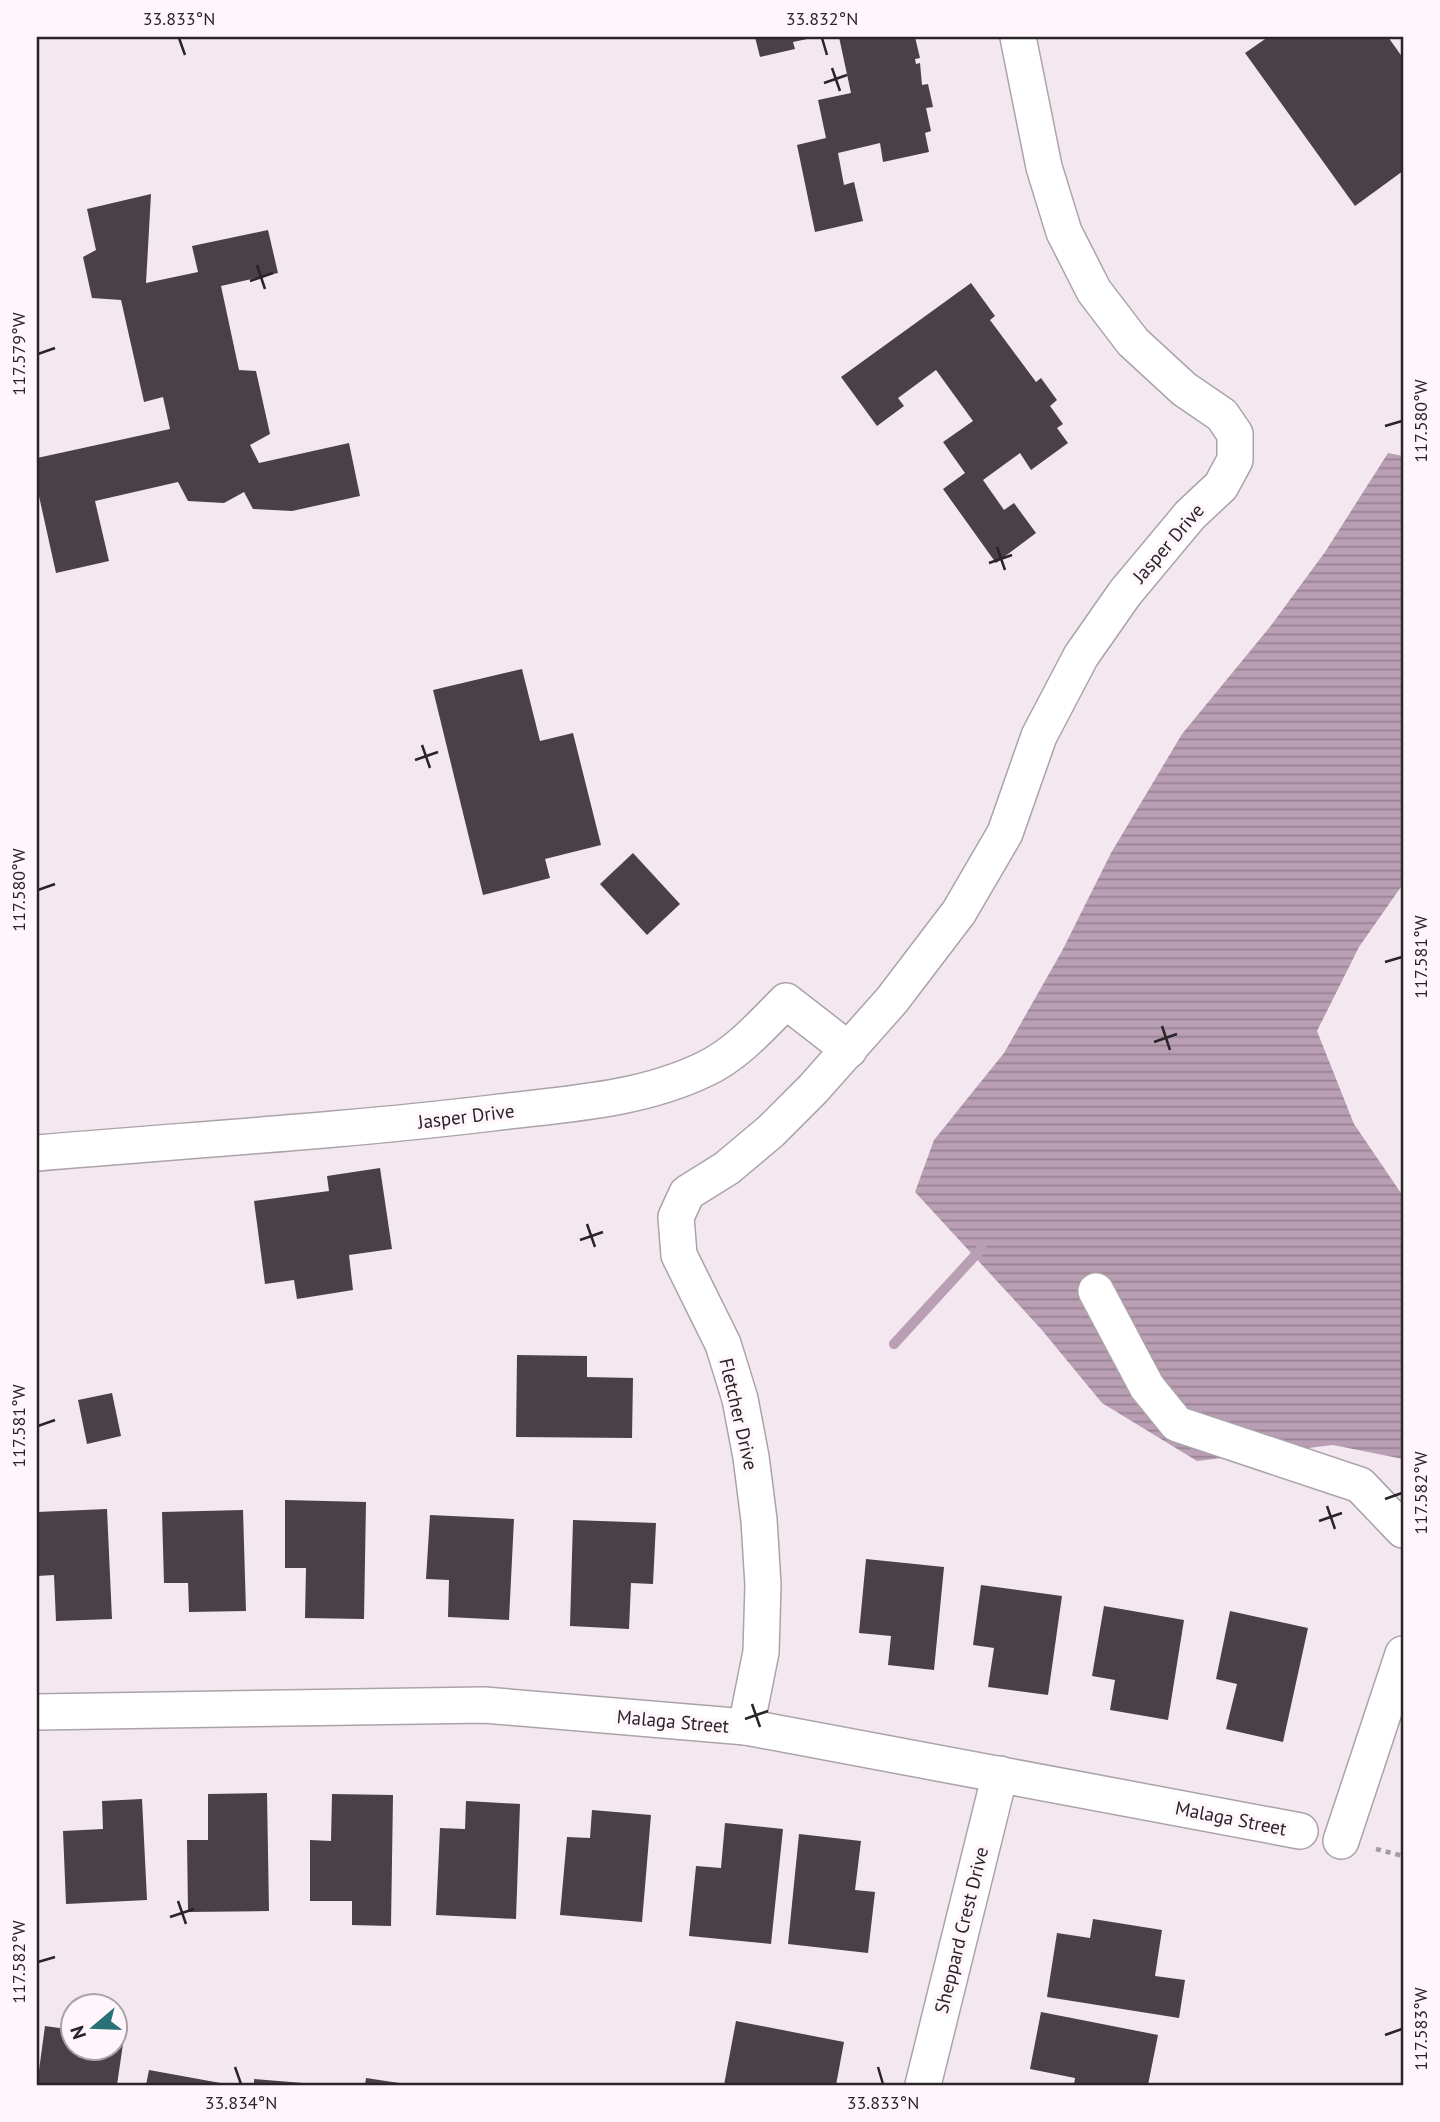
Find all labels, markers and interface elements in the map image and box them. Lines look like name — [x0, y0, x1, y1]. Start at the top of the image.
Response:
text: 33.833°N — [143, 7, 215, 30]
text: 33.832°N — [786, 7, 858, 30]
text: 117.579°W — [7, 312, 30, 396]
text: 117.580°W — [1409, 379, 1432, 463]
street label: Jasper Drive — [1126, 499, 1209, 588]
text: 117.580°W — [7, 848, 30, 932]
text: 117.581°W — [1409, 915, 1432, 999]
street label: Jasper Drive — [415, 1098, 516, 1134]
street label: Fletcher Drive — [714, 1356, 764, 1472]
text: 117.581°W — [7, 1384, 30, 1468]
text: 117.582°W — [1409, 1451, 1432, 1535]
street label: Malaga Street — [616, 1704, 731, 1738]
street label: Malaga Street — [1173, 1795, 1289, 1841]
street label: Sheppard Crest Drive — [929, 1844, 993, 2016]
text: 117.582°W — [7, 1920, 30, 2004]
text: 117.583°W — [1409, 1987, 1432, 2071]
north arrow — [60, 1993, 130, 2062]
text: N — [65, 2023, 91, 2042]
text: 33.834°N — [205, 2091, 277, 2114]
text: 33.833°N — [847, 2091, 919, 2114]

